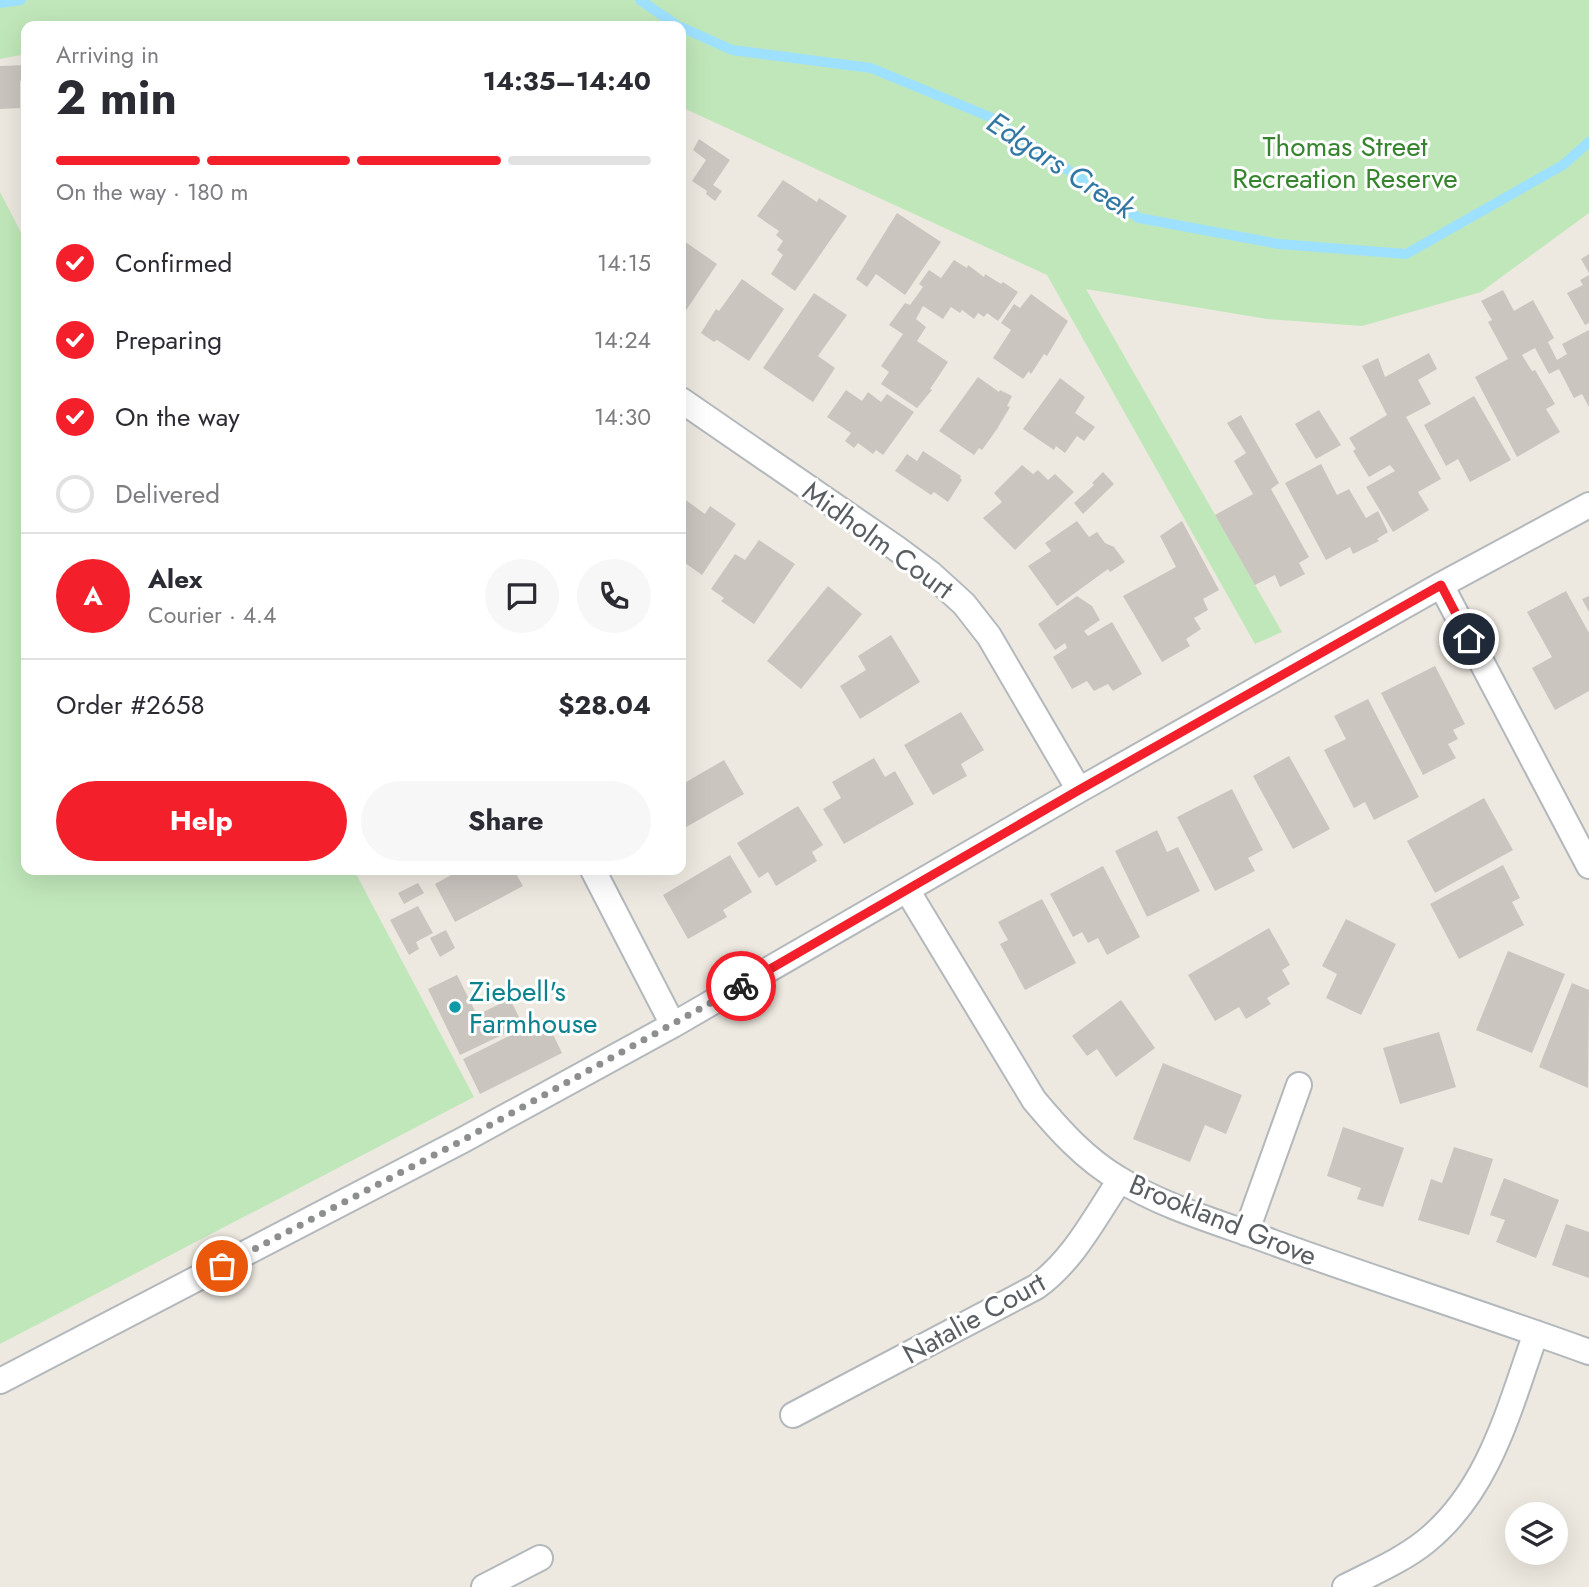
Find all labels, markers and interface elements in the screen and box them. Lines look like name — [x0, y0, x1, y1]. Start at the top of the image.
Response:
text: Arriving in — [56, 38, 159, 72]
text: 14:35–14:40 — [483, 62, 651, 100]
text: 2 min — [56, 65, 177, 131]
water label: Edgars Creek — [978, 101, 1145, 230]
park label: Thomas Street Recreation Reserve — [1232, 126, 1458, 199]
text: On the way · 180 m — [56, 175, 248, 209]
icon: check — [56, 244, 94, 282]
text: Confirmed — [115, 244, 232, 282]
text: 14:15 — [597, 246, 651, 280]
icon: check — [56, 321, 94, 359]
text: Preparing — [115, 321, 222, 359]
text: 14:24 — [594, 323, 651, 357]
icon: check — [56, 398, 94, 436]
text: On the way — [115, 398, 240, 436]
text: 14:30 — [594, 400, 651, 434]
street label: Midholm Court — [794, 471, 962, 609]
text: Delivered — [115, 475, 220, 513]
button: chat — [485, 559, 559, 633]
button: phone — [577, 559, 651, 633]
text: Alex — [148, 560, 202, 598]
text: A — [83, 577, 103, 615]
text: Courier · 4.4 — [148, 598, 276, 632]
pin — [1439, 609, 1499, 669]
icon: home — [1450, 620, 1488, 658]
text: Order #2658 — [56, 686, 205, 724]
text: $28.04 — [558, 686, 651, 724]
button: Help — [56, 781, 347, 861]
button: Share — [361, 781, 651, 861]
courier — [706, 951, 776, 1021]
icon: bike — [722, 967, 760, 1005]
place label: Ziebell's Farmhouse — [469, 971, 597, 1044]
marker: Ziebell's Farmhouse — [447, 999, 463, 1015]
street label: Brookland Grove — [1123, 1164, 1323, 1276]
pin — [192, 1236, 252, 1296]
icon: bag — [203, 1247, 241, 1285]
street label: Natalie Court — [895, 1262, 1053, 1374]
map controls — [1505, 1502, 1568, 1565]
button: layers — [1505, 1502, 1568, 1565]

